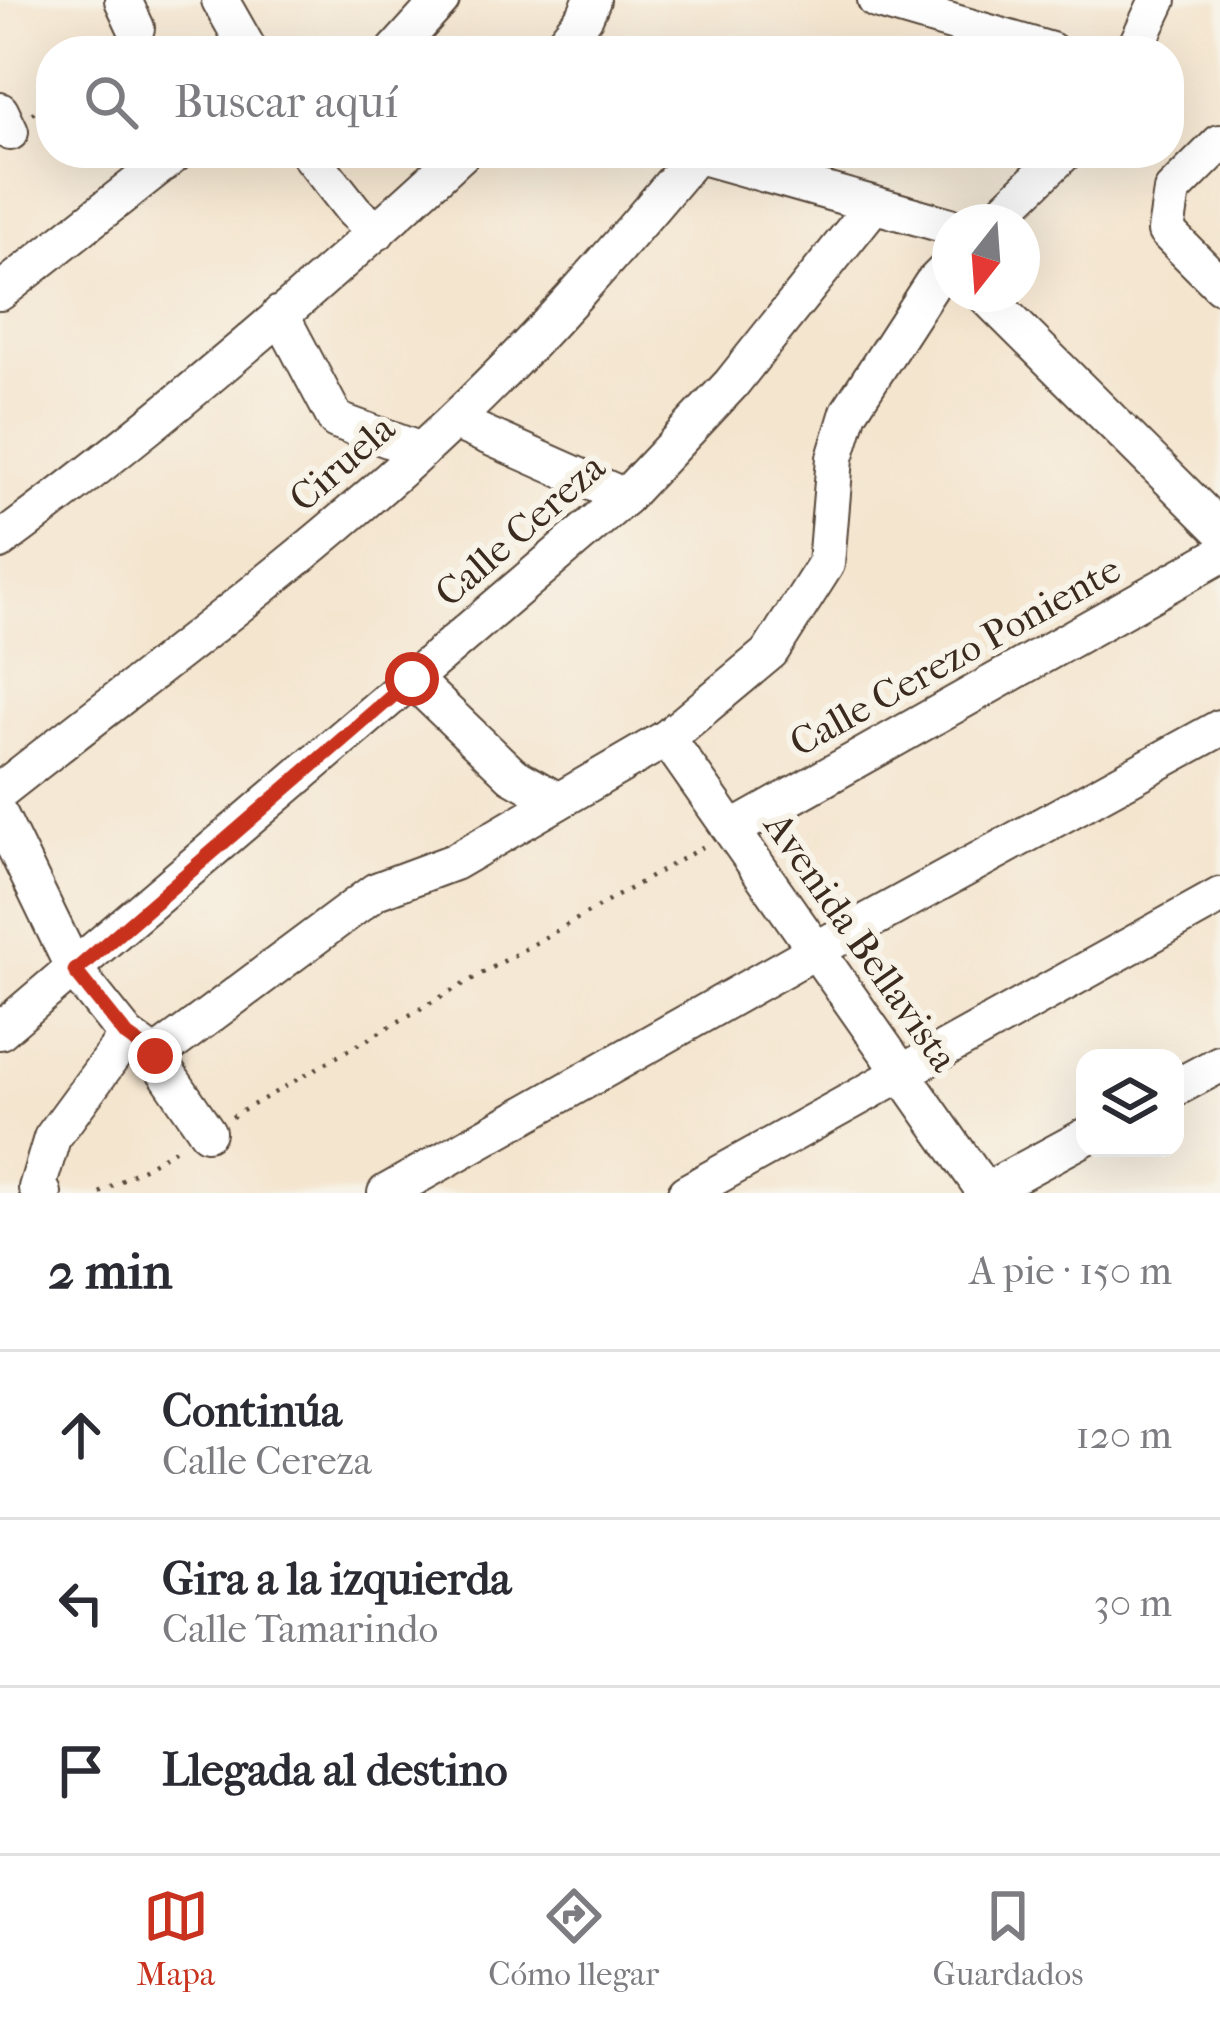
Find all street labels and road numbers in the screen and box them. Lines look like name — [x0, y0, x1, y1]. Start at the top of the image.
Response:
street label: Ciruela — [280, 404, 405, 521]
street label: Calle Cereza — [426, 443, 615, 616]
street label: Calle Cerezo Poniente — [782, 546, 1128, 766]
street label: Avenida Bellavista — [754, 802, 968, 1081]

